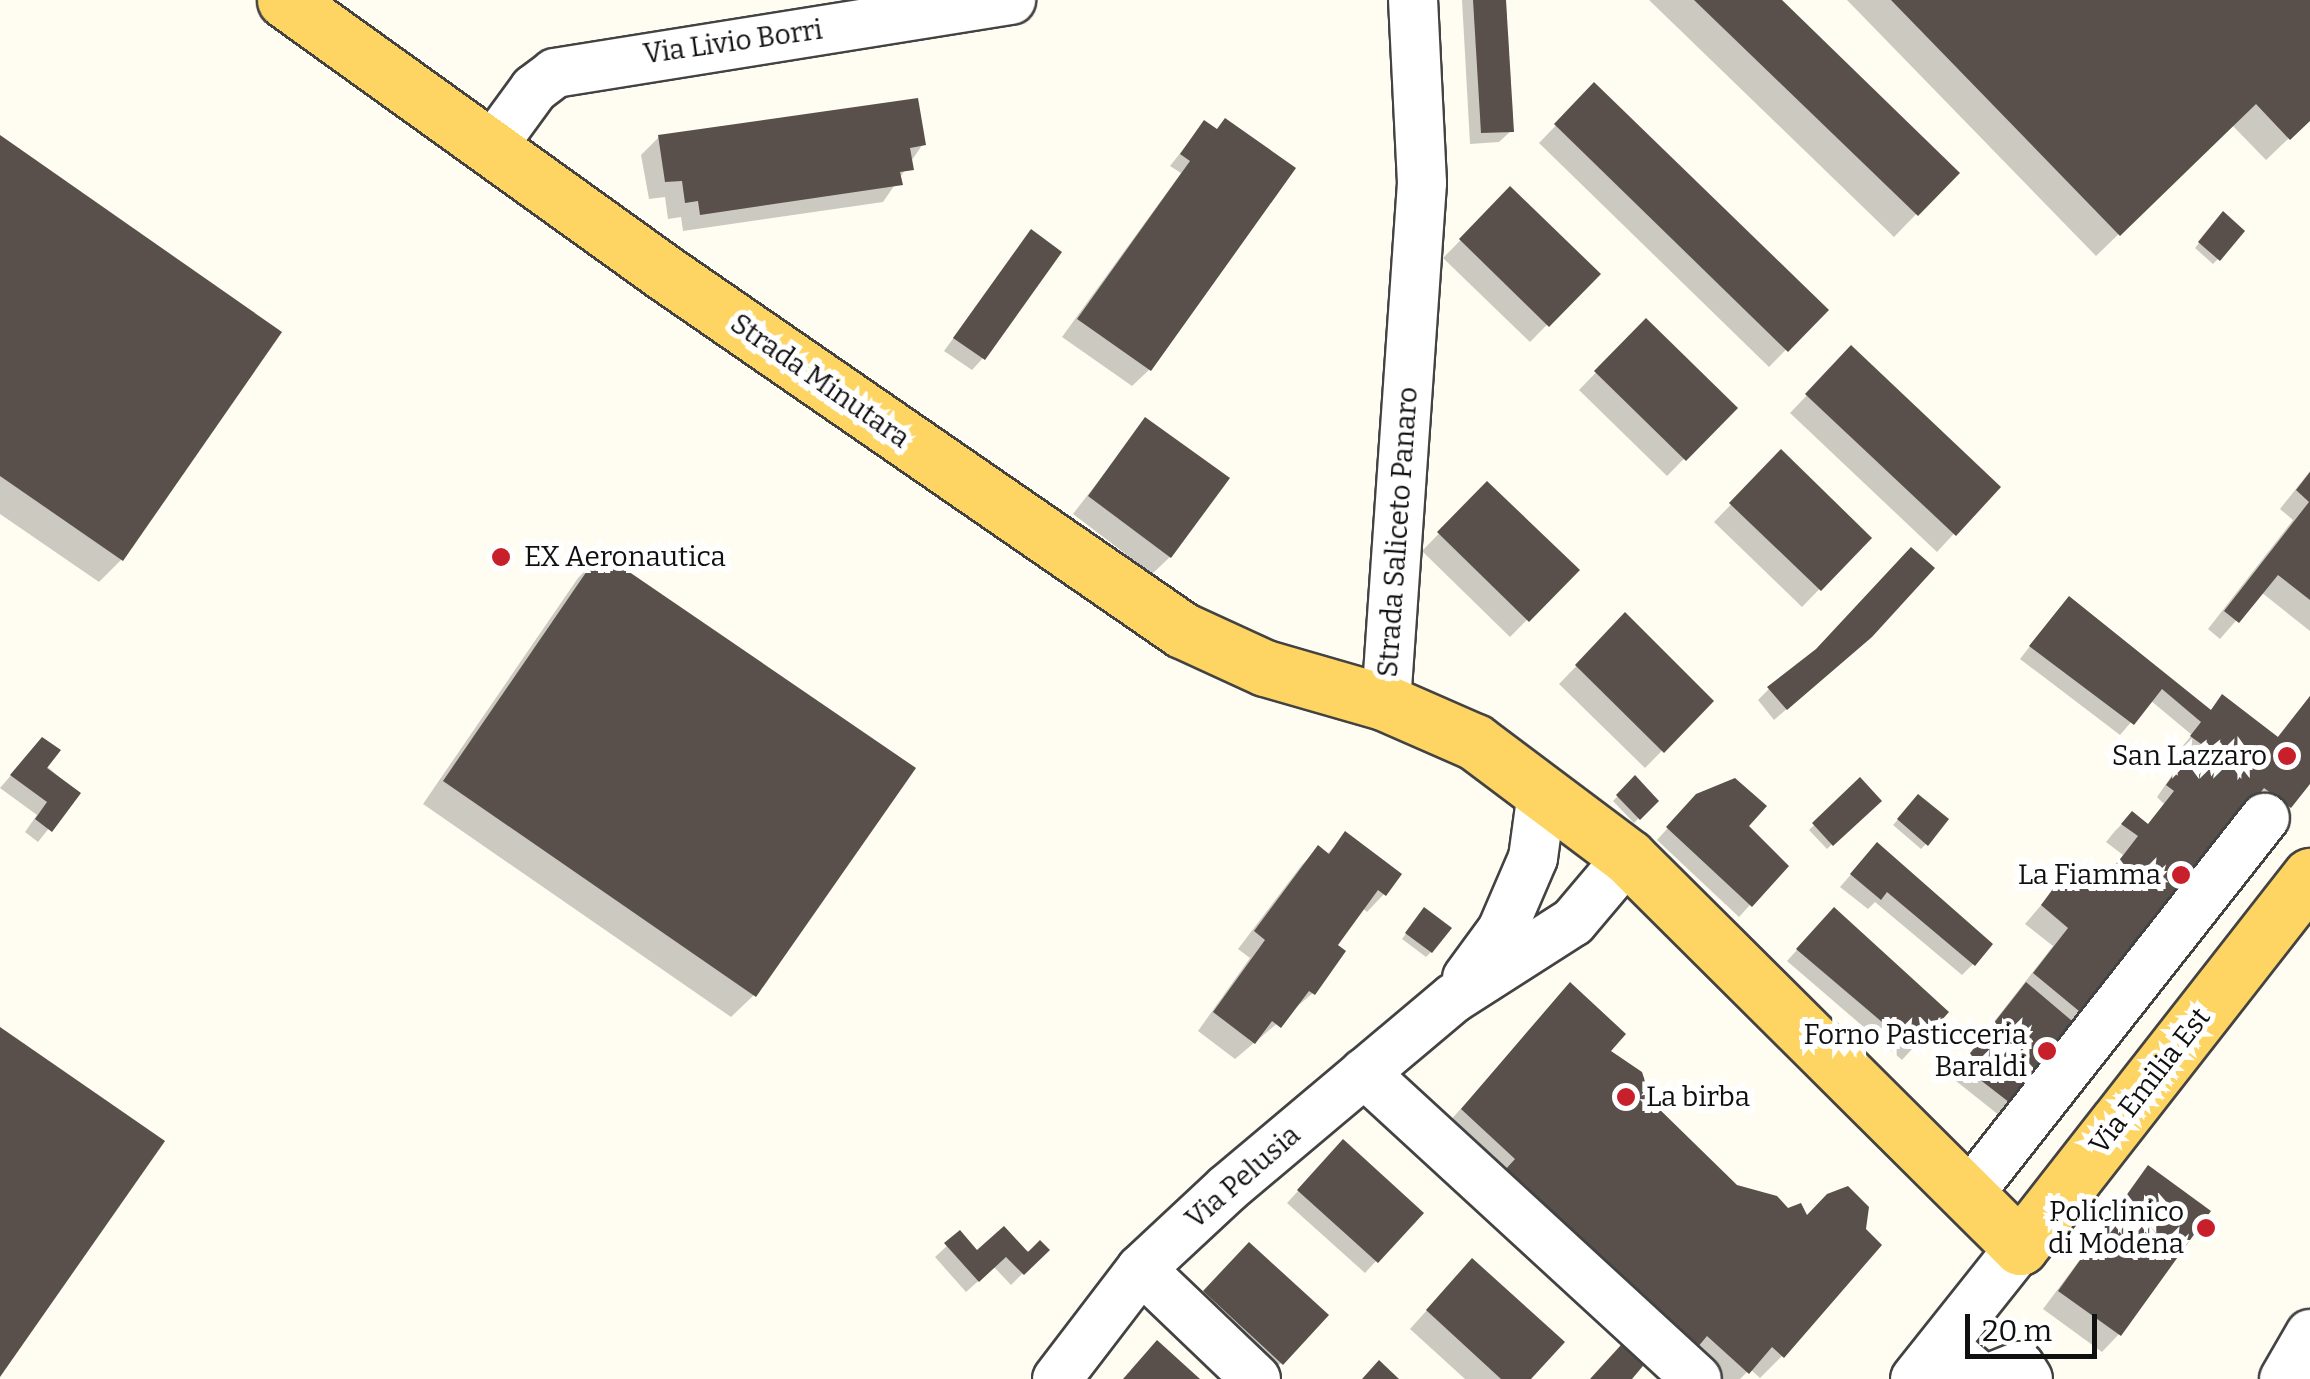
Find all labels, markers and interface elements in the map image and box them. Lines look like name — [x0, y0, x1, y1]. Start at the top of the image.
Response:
street label: Via Livio Borri — [641, 13, 825, 71]
street label: Strada Minutara — [724, 307, 916, 455]
street label: Strada Saliceto Panaro — [1371, 386, 1425, 678]
place label: EX Aeronautica — [524, 540, 726, 574]
marker: EX Aeronautica — [488, 544, 514, 570]
place label: San Lazzaro — [2112, 739, 2267, 773]
marker: San Lazzaro — [2276, 745, 2298, 767]
place label: La Fiamma — [2018, 858, 2161, 892]
marker: La Fiamma — [2170, 864, 2192, 886]
street label: Via Emilia Est — [2082, 1001, 2218, 1161]
place label: Forno Pasticceria Baraldi — [1804, 1018, 2027, 1084]
marker: Forno Pasticceria Baraldi — [2036, 1040, 2058, 1062]
place label: La birba — [1646, 1080, 1750, 1114]
marker: La birba — [1615, 1086, 1637, 1108]
street label: Via Pelusia — [1179, 1118, 1307, 1236]
place label: Policlinico di Modena — [2048, 1195, 2184, 1261]
marker: Policlinico di Modena — [2193, 1215, 2219, 1241]
scale bar — [1970, 1294, 2102, 1356]
text: 20 m — [1982, 1313, 2052, 1349]

